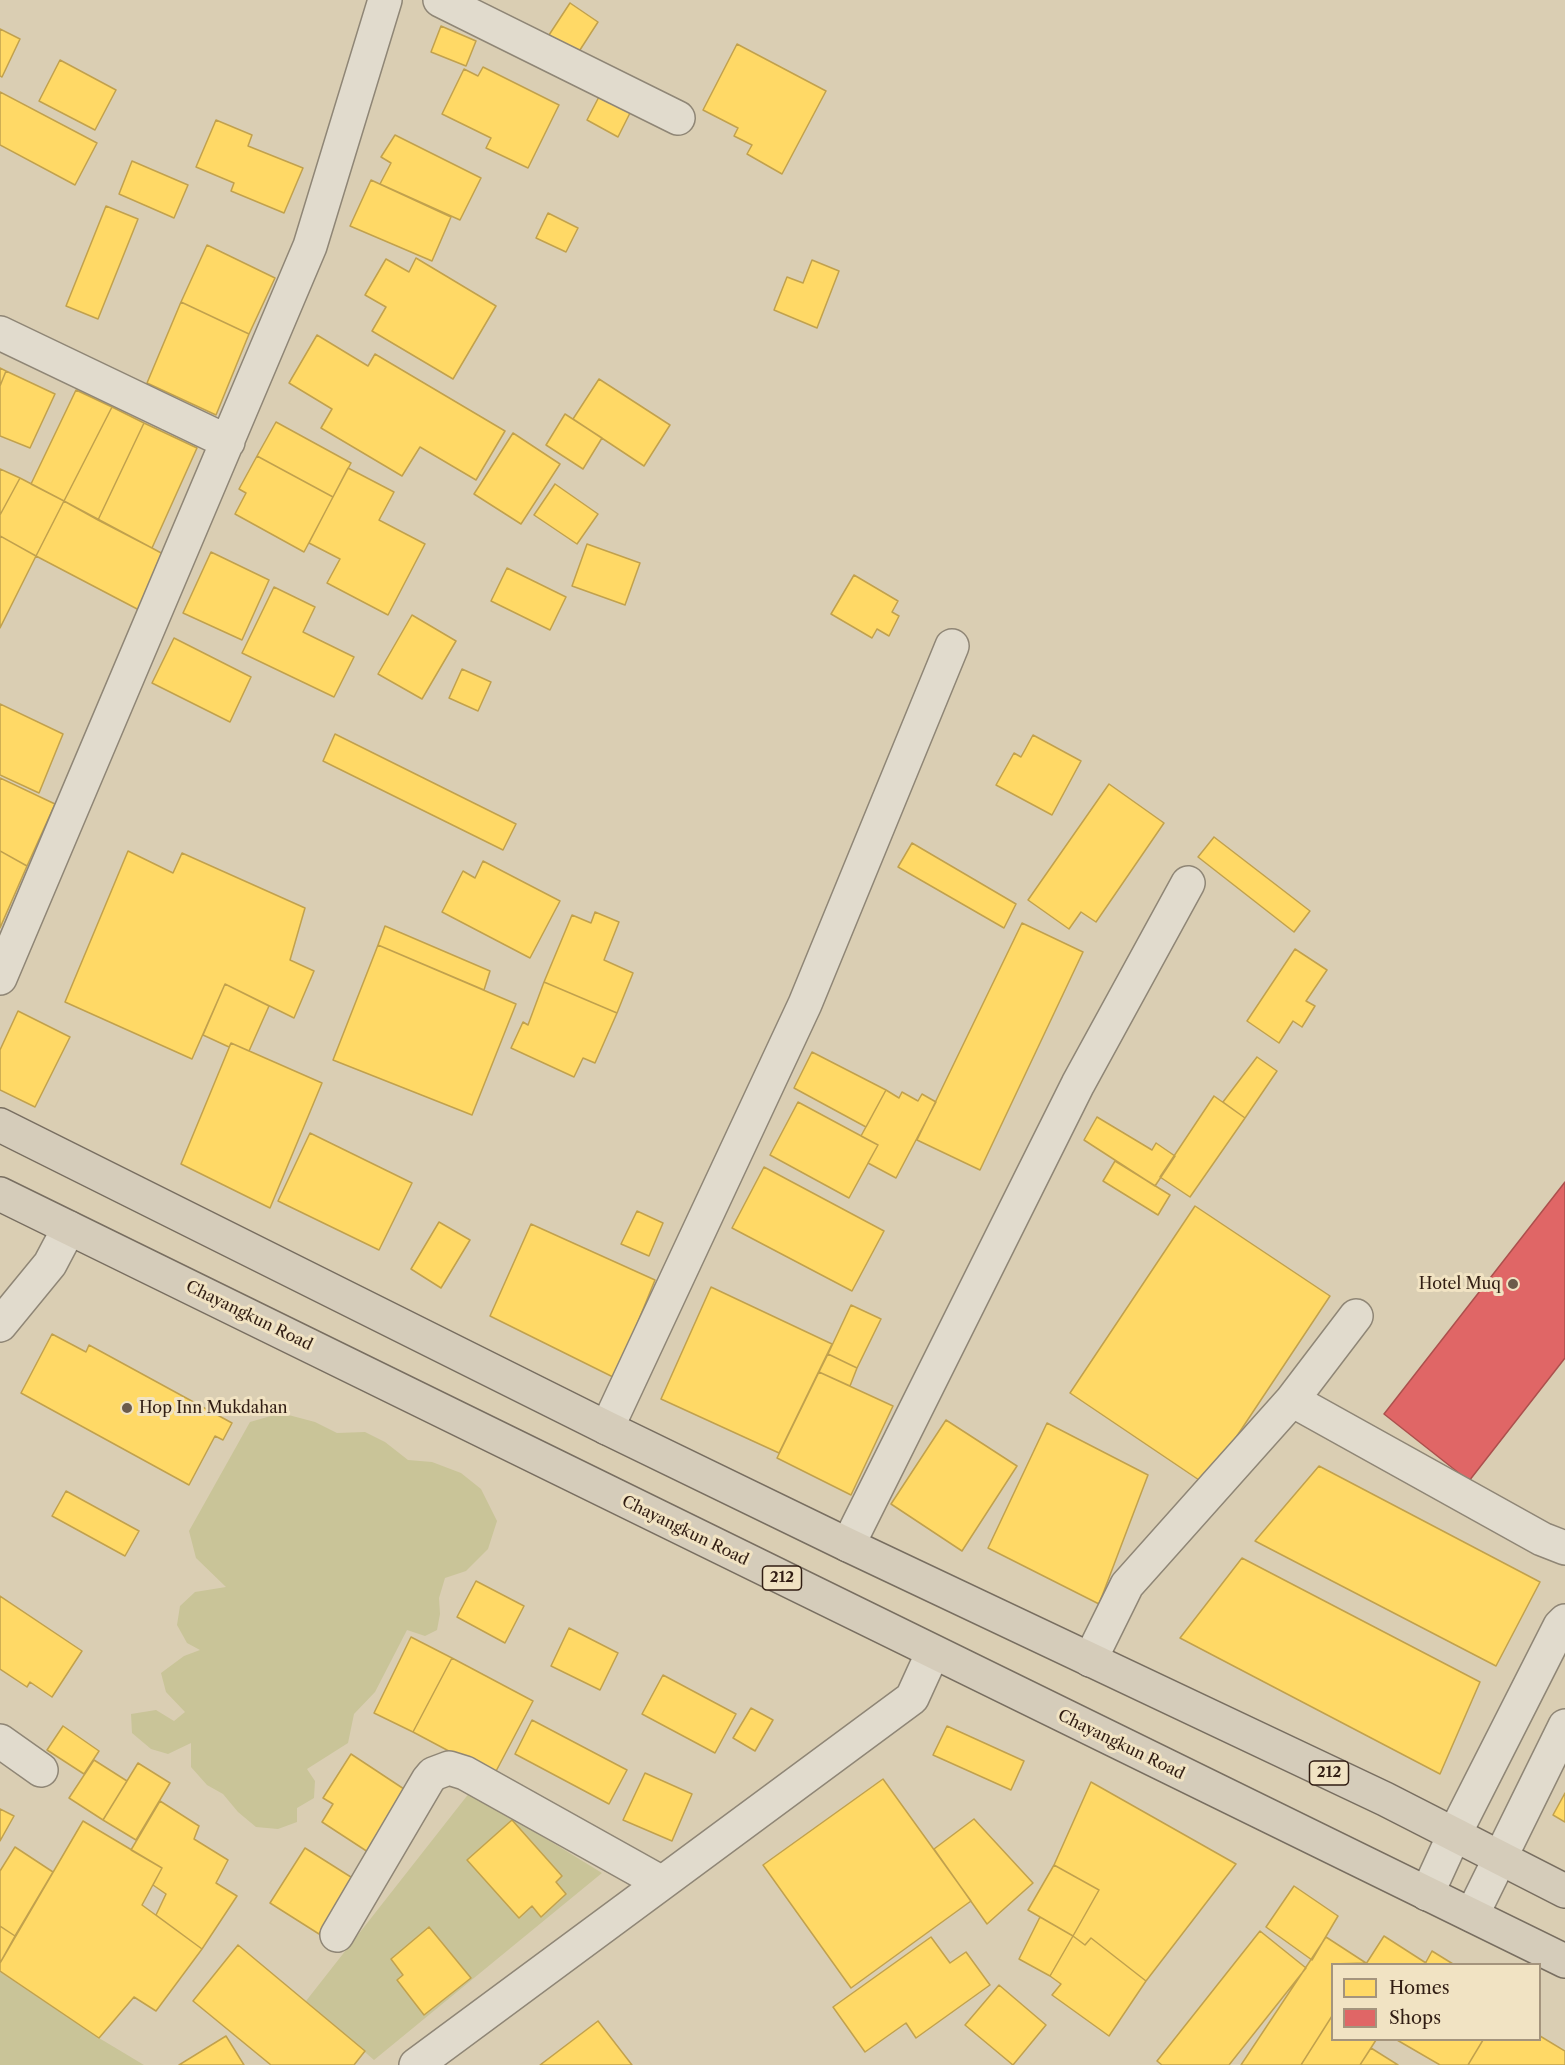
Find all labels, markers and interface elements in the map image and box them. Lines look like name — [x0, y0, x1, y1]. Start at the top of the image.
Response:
place label: Hotel Muq — [1419, 1274, 1501, 1294]
street label: Chayangkun Road — [182, 1277, 316, 1355]
marker: Hotel Muq — [1506, 1277, 1520, 1291]
place label: Hop Inn Mukdahan — [139, 1398, 288, 1418]
marker: Hop Inn Mukdahan — [120, 1401, 134, 1415]
street label: Chayangkun Road — [618, 1492, 752, 1570]
road number: 212 — [762, 1566, 802, 1590]
street label: Chayangkun Road — [1054, 1706, 1188, 1784]
road number: 212 — [1310, 1761, 1348, 1785]
legend — [1331, 1963, 1541, 2041]
text: Homes — [1389, 1977, 1450, 1999]
text: Shops — [1389, 2007, 1441, 2029]

